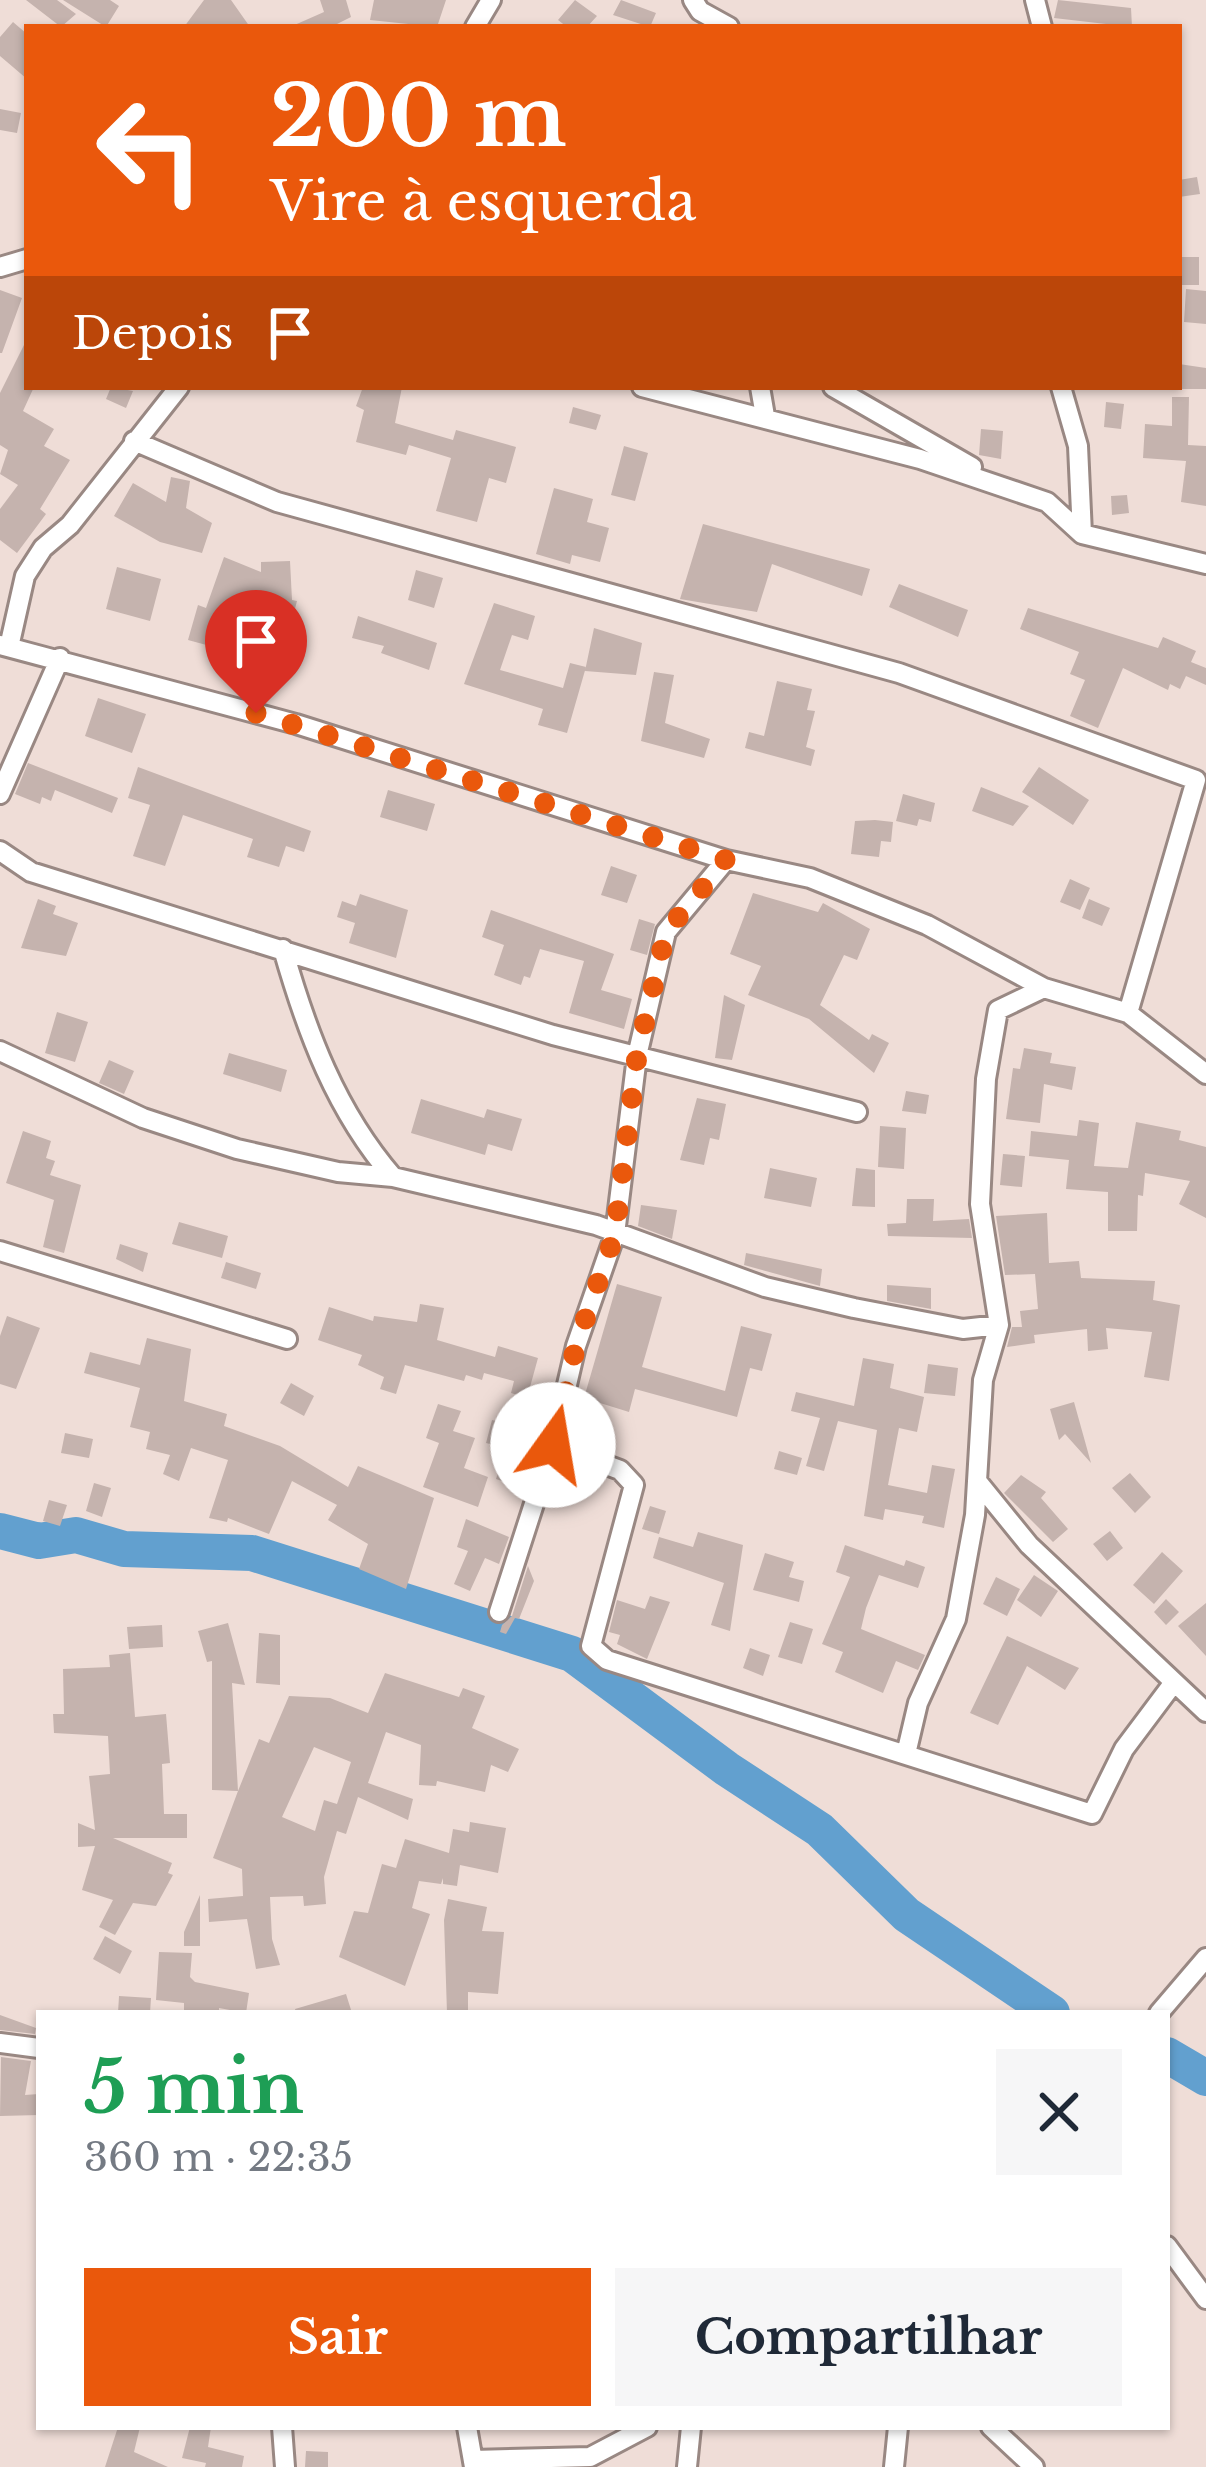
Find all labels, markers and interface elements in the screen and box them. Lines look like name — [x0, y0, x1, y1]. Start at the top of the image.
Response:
text: 200 m — [270, 65, 567, 169]
icon: left — [72, 72, 228, 228]
text: Vire à esquerda — [270, 168, 696, 235]
icon: arrive — [257, 300, 323, 366]
text: Depois — [72, 305, 233, 361]
pin — [205, 590, 307, 713]
icon: arrive — [223, 608, 289, 674]
position arrow — [490, 1382, 616, 1508]
text: 5 min — [84, 2043, 304, 2132]
button: close — [996, 2049, 1122, 2175]
text: 360 m · 22:35 — [84, 2133, 353, 2182]
button: Sair — [84, 2268, 591, 2406]
button: Compartilhar — [615, 2268, 1122, 2406]

